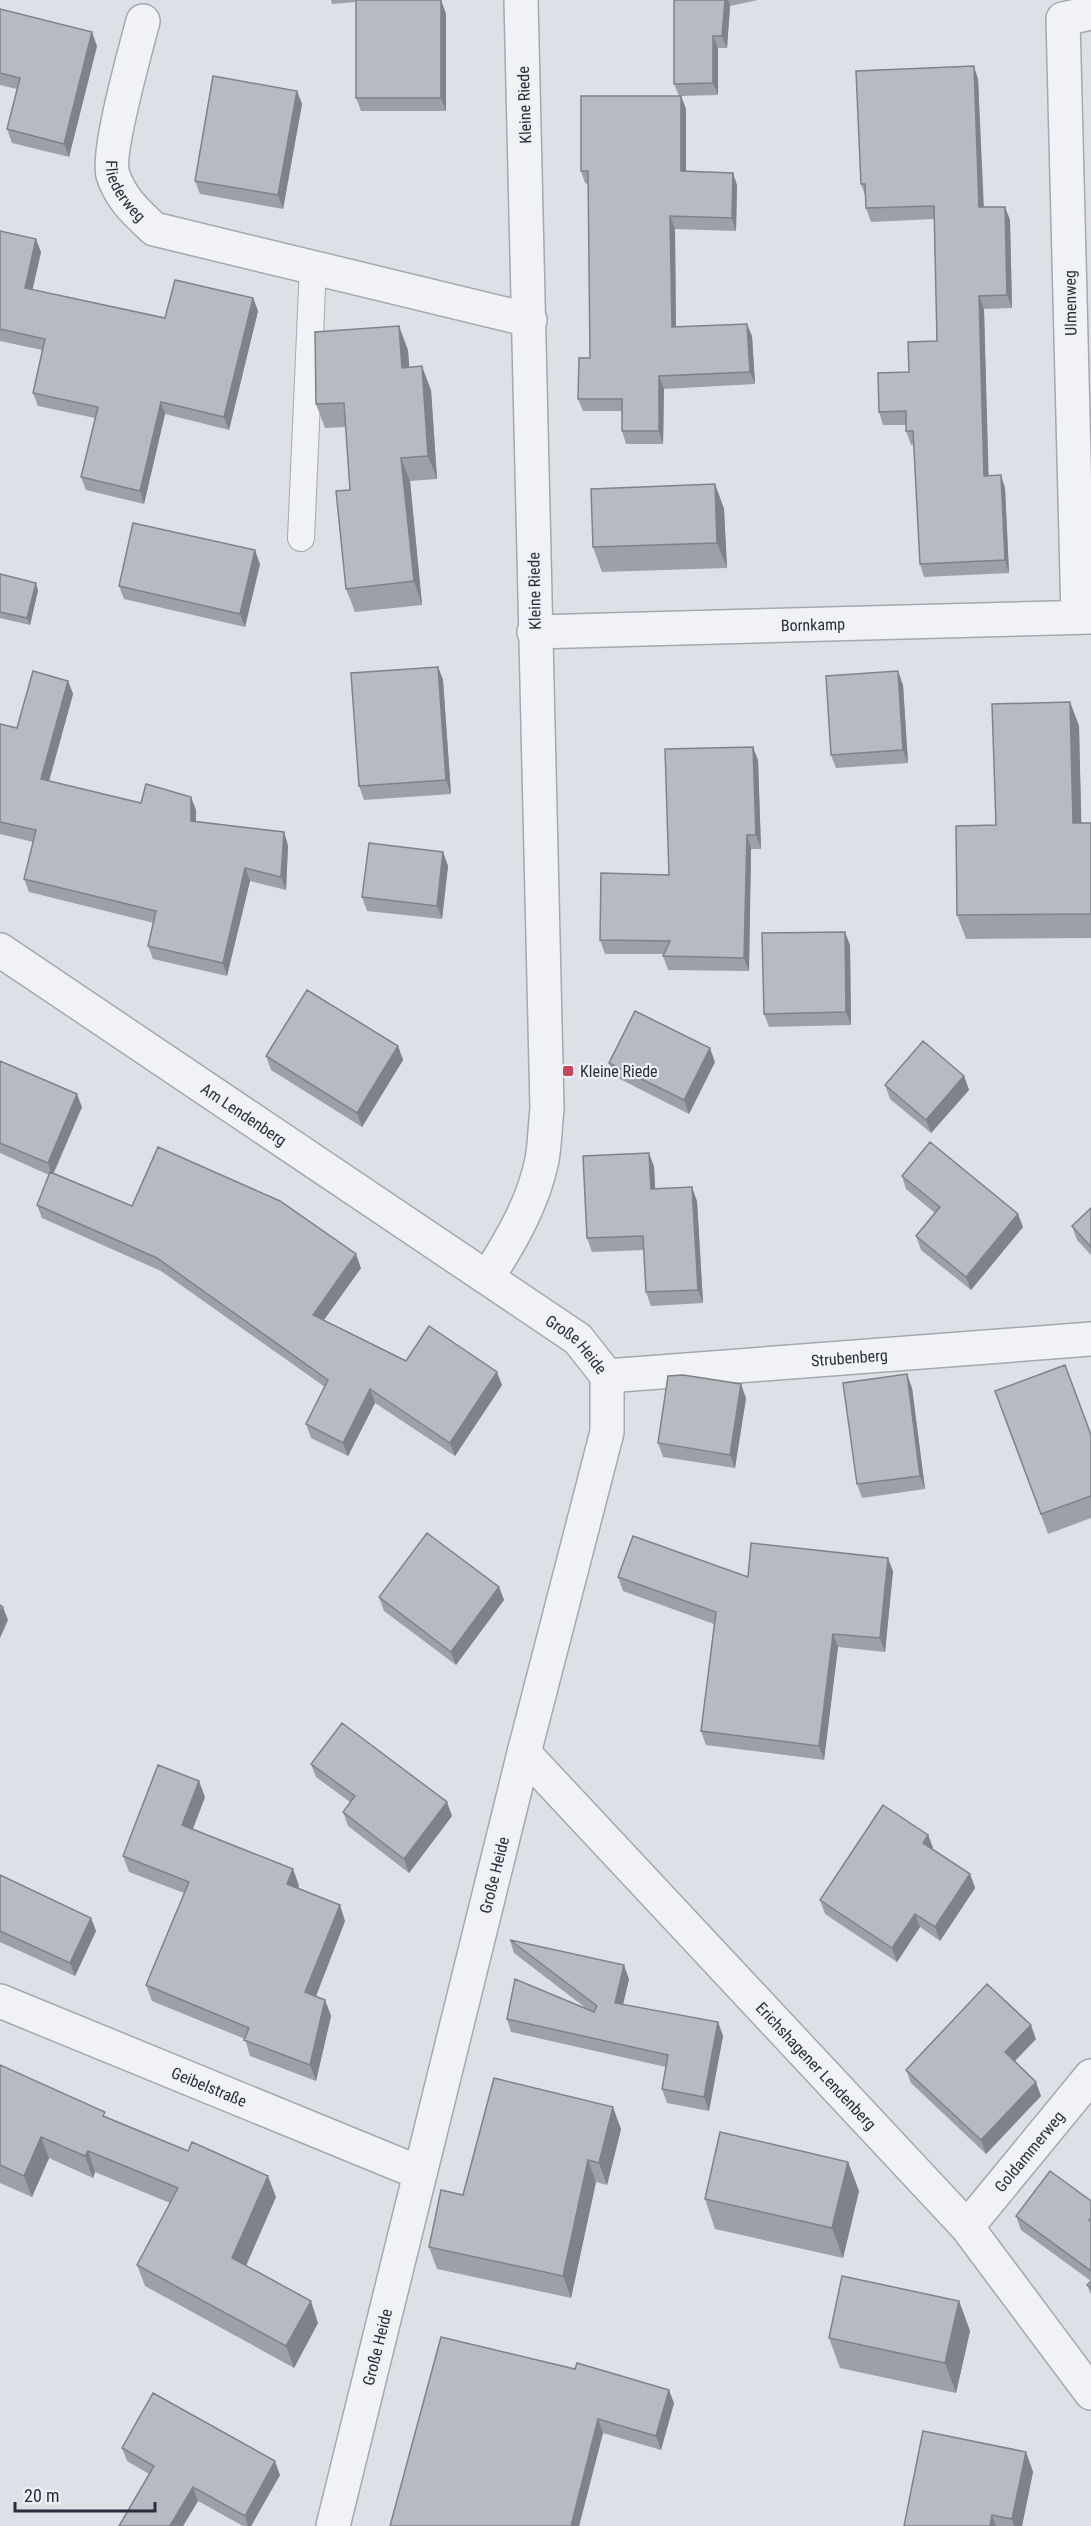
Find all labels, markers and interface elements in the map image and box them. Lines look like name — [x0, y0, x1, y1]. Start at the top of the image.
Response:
street label: Kleine Riede — [514, 66, 535, 144]
street label: Fliederweg — [102, 160, 150, 226]
street label: Ulmenweg — [1060, 270, 1081, 336]
street label: Kleine Riede — [524, 552, 545, 630]
street label: Bornkamp — [781, 615, 845, 635]
place label: Kleine Riede — [580, 1062, 658, 1081]
marker: Kleine Riede — [561, 1064, 575, 1078]
street label: Am Lendenberg — [197, 1079, 290, 1150]
street label: Große Heide — [542, 1311, 611, 1378]
street label: Strubenberg — [810, 1346, 888, 1370]
street label: Große Heide — [476, 1835, 513, 1915]
street label: Erichshagener Lendenberg — [752, 1998, 880, 2134]
street label: Geibelstraße — [168, 2063, 249, 2111]
street label: Goldammerweg — [991, 2107, 1068, 2196]
street label: Große Heide — [359, 2307, 396, 2387]
scale bar — [15, 2475, 154, 2513]
text: 20 m — [24, 2485, 59, 2506]

